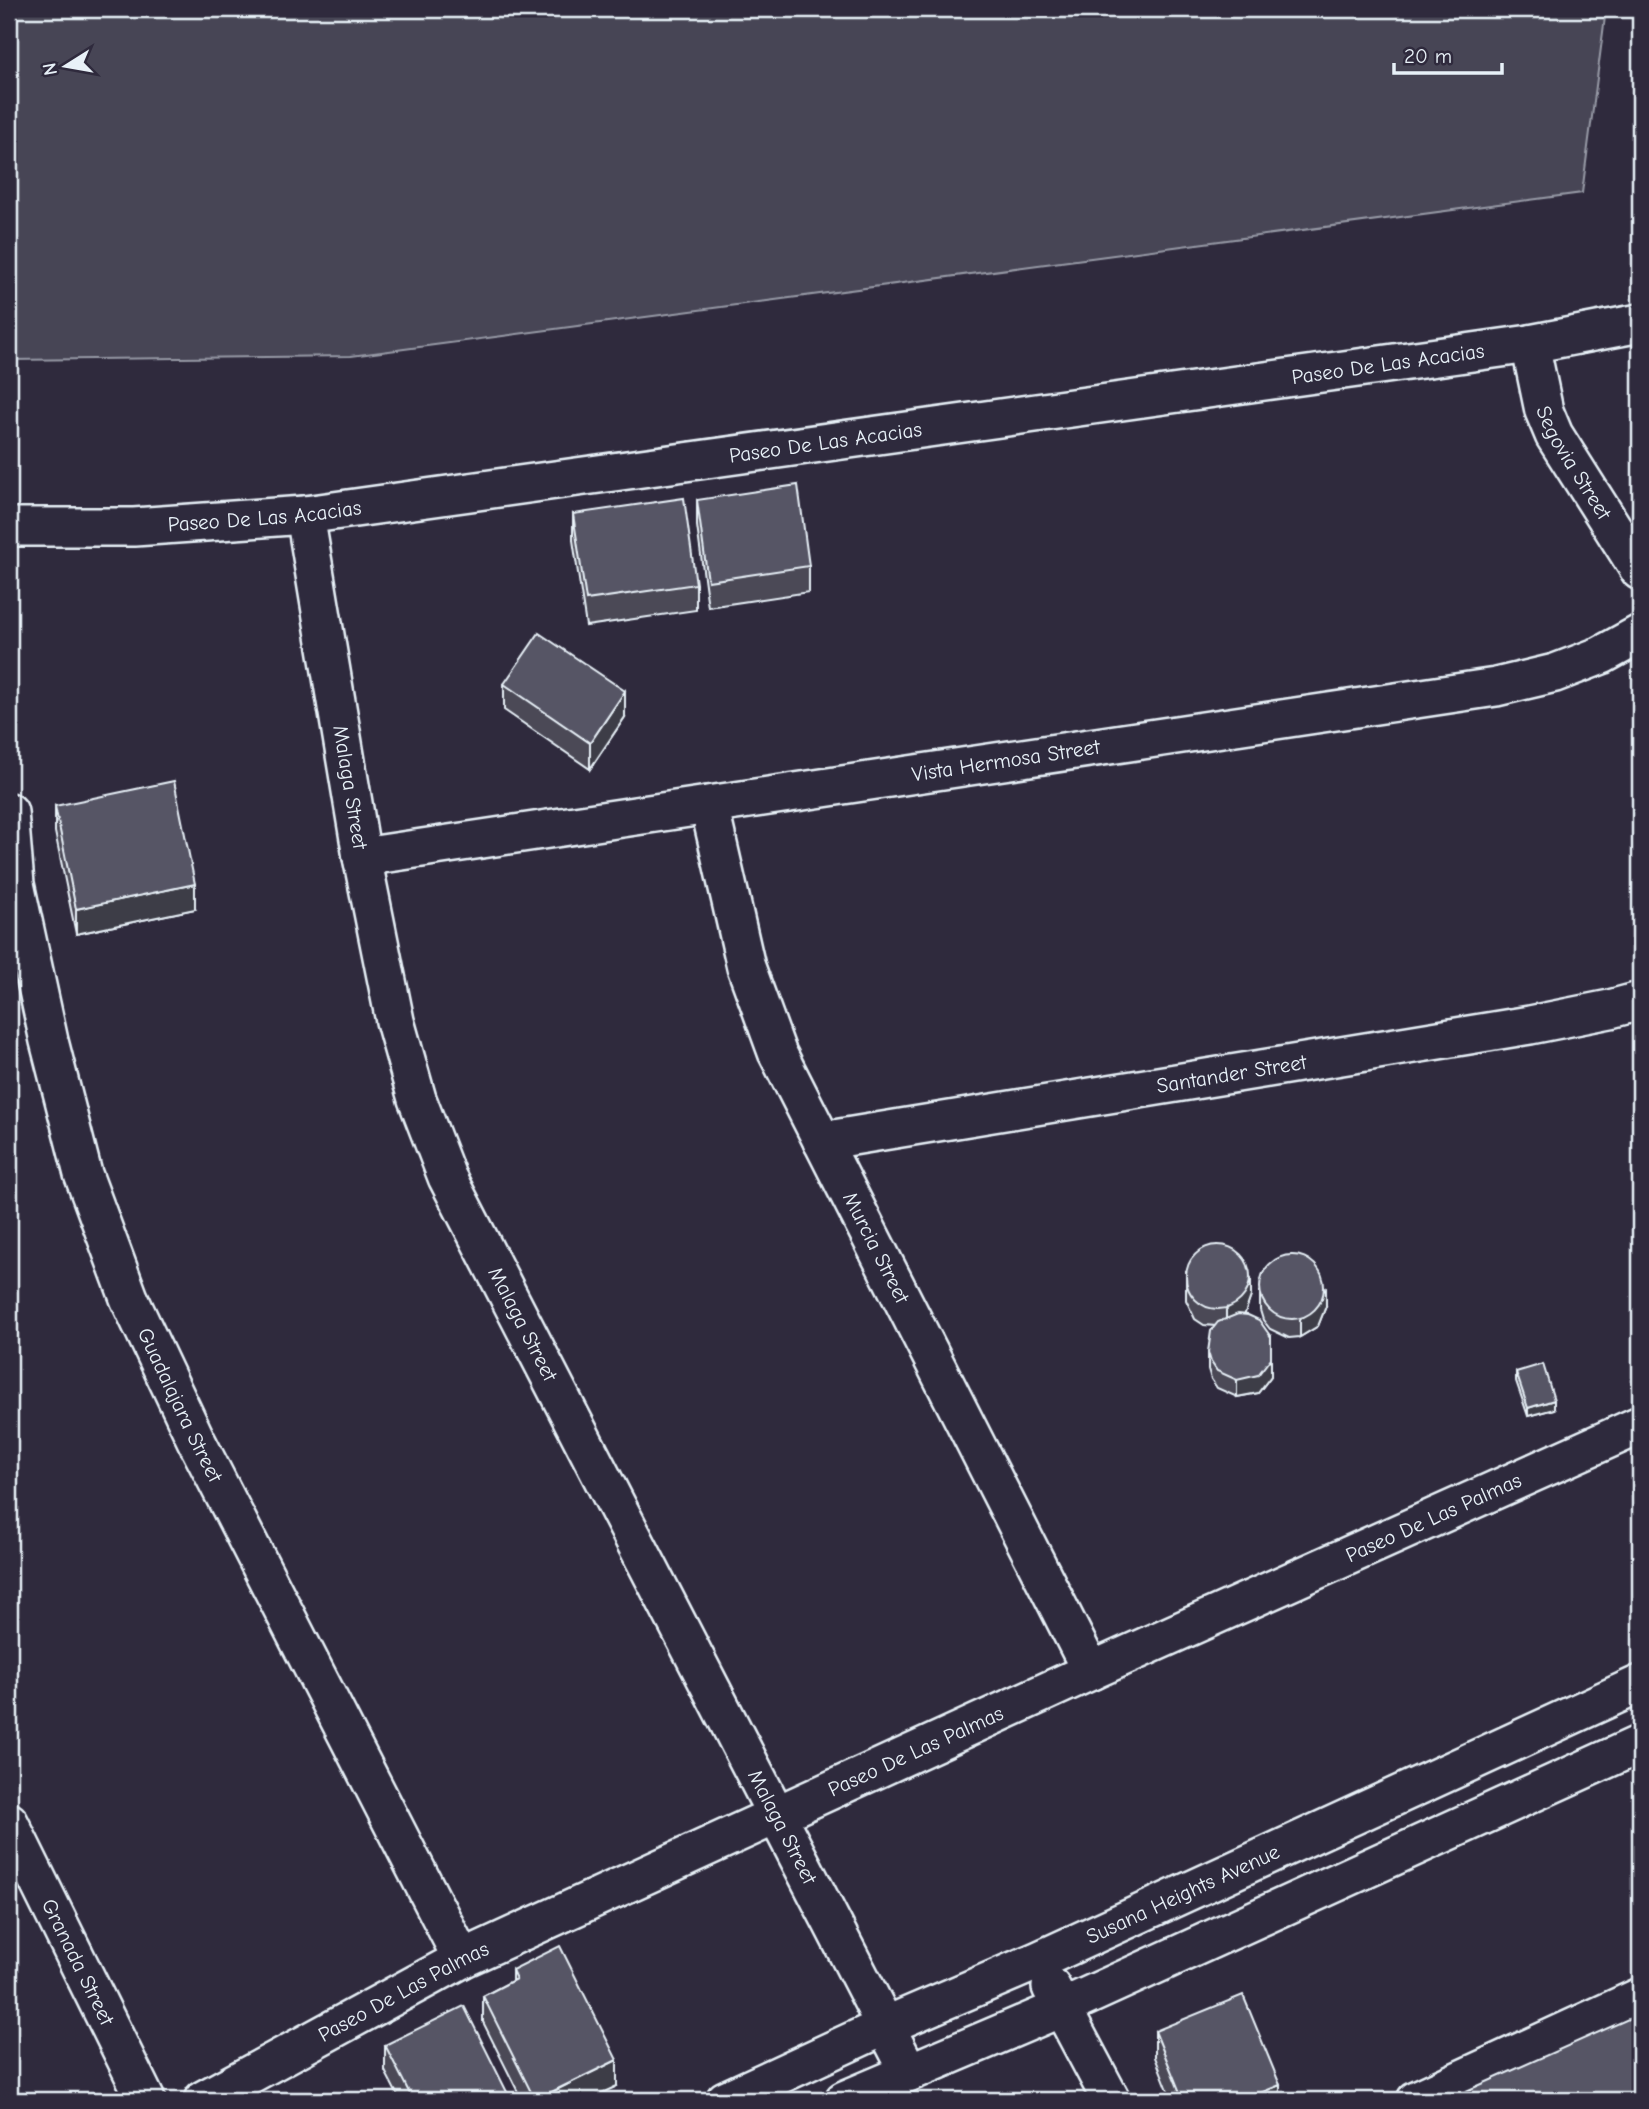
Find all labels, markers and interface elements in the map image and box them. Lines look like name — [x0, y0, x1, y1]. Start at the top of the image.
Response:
north arrow — [32, 32, 102, 102]
scale bar — [1394, 32, 1502, 76]
text: 20 m — [1404, 44, 1452, 68]
text: N — [38, 61, 62, 77]
street label: Paseo De Las Acacias — [1290, 338, 1486, 389]
street label: Segovia Street — [1531, 402, 1617, 525]
street label: Paseo De Las Acacias — [728, 417, 923, 468]
street label: Paseo De Las Acacias — [167, 495, 363, 537]
street label: Malaga Street — [328, 723, 373, 852]
street label: Vista Hermosa Street — [910, 734, 1102, 786]
street label: Santander Street — [1155, 1050, 1309, 1098]
street label: Murcia Street — [838, 1188, 915, 1308]
street label: Malaga Street — [483, 1263, 563, 1386]
street label: Guadalajara Street — [133, 1324, 228, 1487]
street label: Paseo De Las Palmas — [1342, 1468, 1525, 1567]
street label: Paseo De Las Palmas — [824, 1701, 1007, 1802]
street label: Malaga Street — [743, 1766, 822, 1889]
street label: Susana Heights Avenue — [1082, 1839, 1283, 1949]
street label: Granada Street — [37, 1895, 120, 2030]
street label: Paseo De Las Palmas — [314, 1936, 493, 2047]

